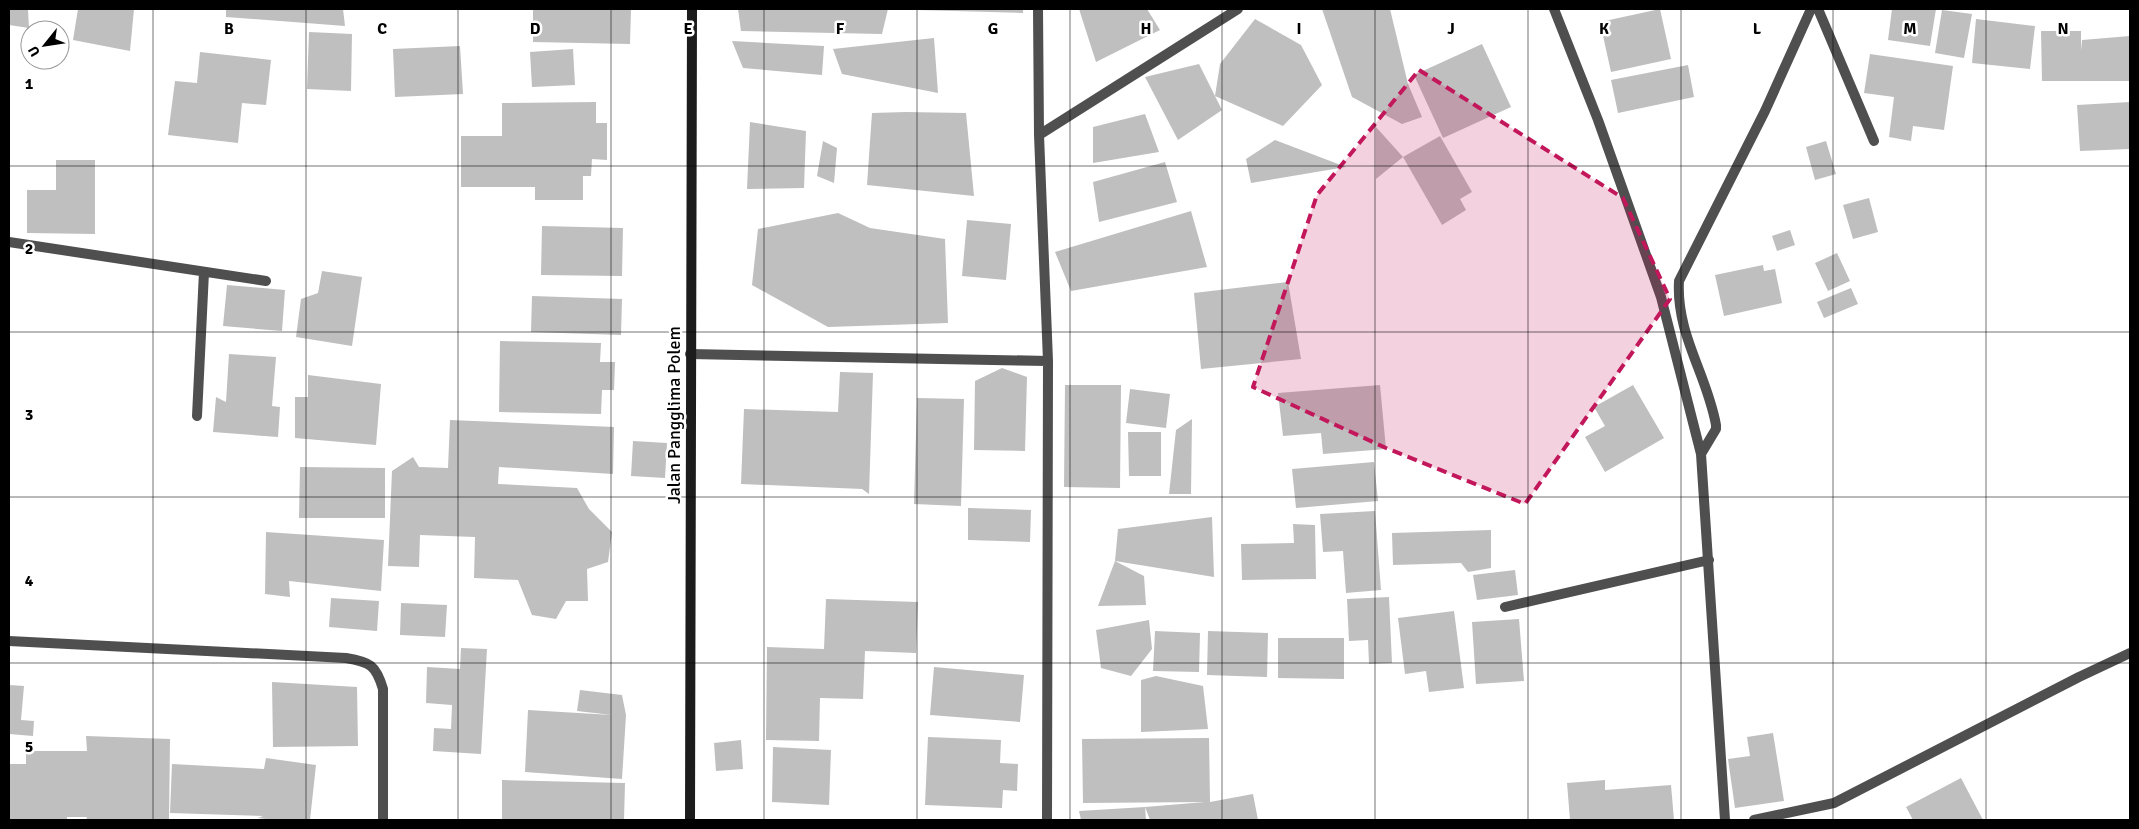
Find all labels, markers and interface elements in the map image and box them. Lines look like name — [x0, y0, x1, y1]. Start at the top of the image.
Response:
text: B — [224, 19, 234, 39]
text: C — [377, 19, 387, 39]
text: D — [530, 19, 541, 39]
text: E — [683, 19, 693, 39]
text: F — [836, 19, 845, 39]
text: G — [988, 19, 998, 39]
text: H — [1141, 19, 1151, 39]
text: I — [1296, 19, 1302, 39]
text: J — [1447, 19, 1455, 39]
text: K — [1599, 19, 1609, 39]
text: L — [1753, 19, 1762, 39]
text: M — [1903, 19, 1917, 39]
text: N — [2057, 19, 2069, 39]
north arrow — [20, 20, 70, 70]
text: U — [24, 43, 44, 60]
text: 1 — [25, 74, 34, 94]
text: 2 — [25, 239, 33, 259]
street label: Jalan Pangglima Polem — [663, 326, 685, 504]
text: 3 — [25, 405, 33, 425]
text: 4 — [25, 571, 34, 591]
text: 5 — [25, 737, 33, 757]

